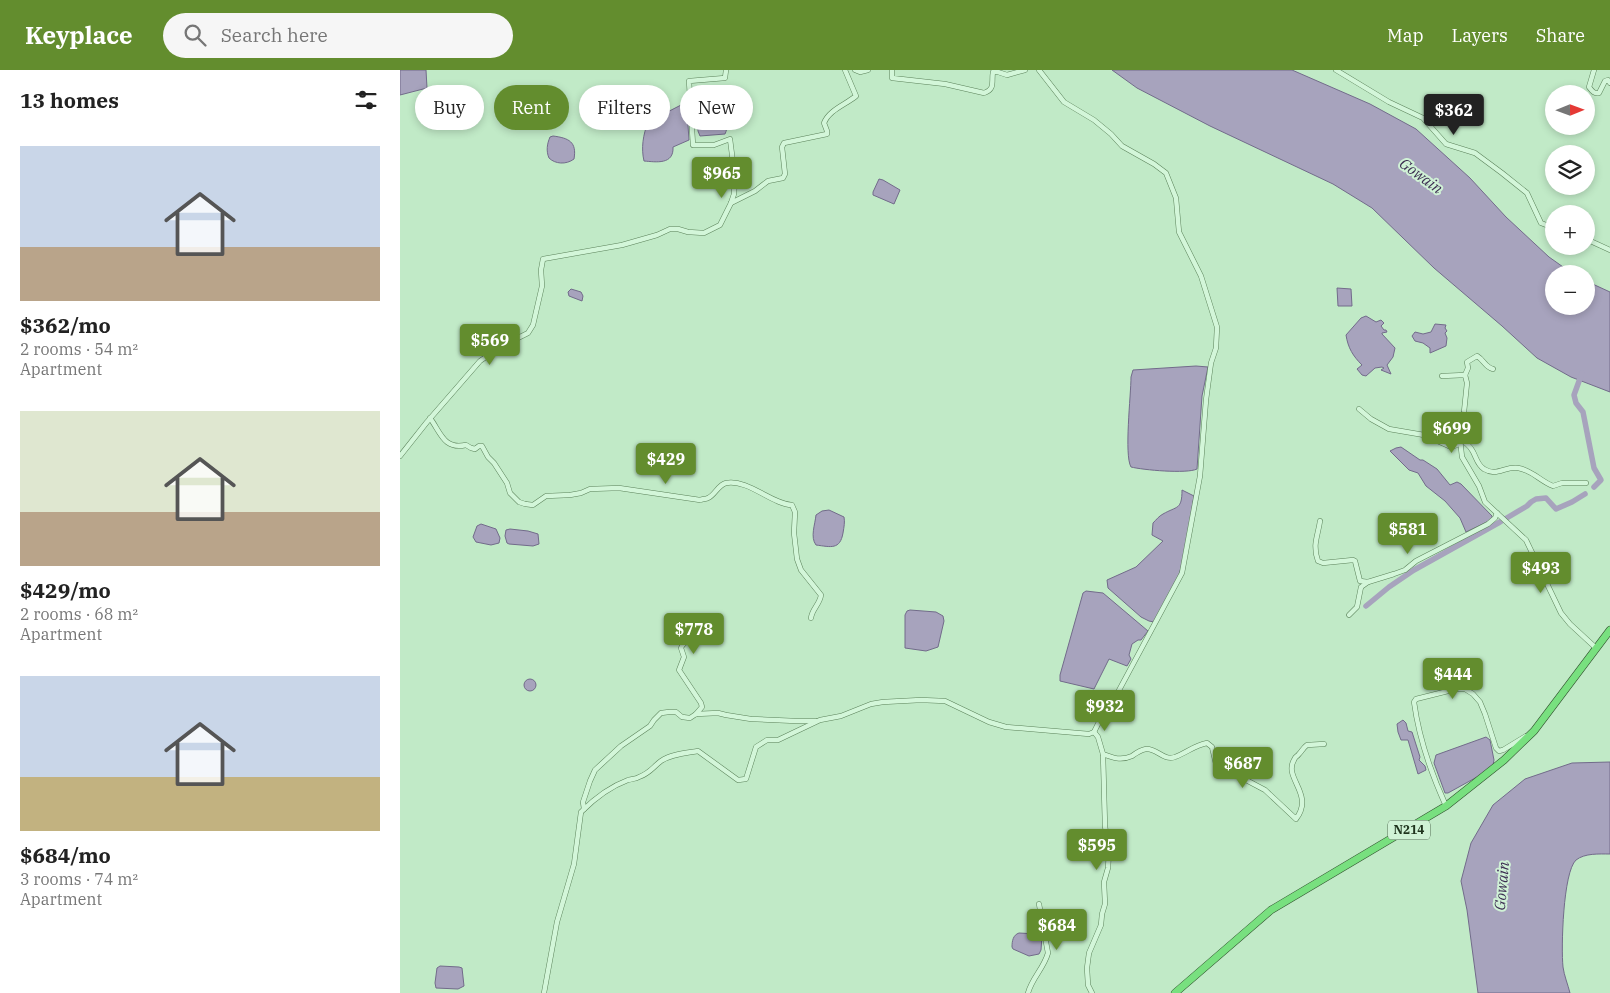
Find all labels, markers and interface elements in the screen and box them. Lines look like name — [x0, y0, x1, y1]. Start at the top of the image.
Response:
search box — [163, 13, 513, 58]
text: Keyplace — [25, 19, 133, 51]
icon: search — [181, 21, 209, 49]
text: Search here — [221, 23, 328, 47]
text: Map — [1387, 24, 1424, 47]
text: Layers — [1452, 24, 1508, 47]
text: Share — [1536, 24, 1585, 47]
chip: Buy — [415, 85, 484, 130]
chip: Rent — [494, 85, 569, 130]
chip: Filters — [579, 85, 670, 130]
chip: New — [680, 85, 753, 130]
north arrow — [1545, 85, 1595, 135]
map controls — [1545, 85, 1595, 315]
text: 13 homes — [20, 86, 119, 114]
icon: filters — [352, 86, 380, 114]
pin: $362 — [1424, 93, 1484, 136]
text: $362 — [1435, 100, 1473, 120]
button: layers — [1545, 145, 1595, 195]
water label: Gowain — [1396, 153, 1447, 198]
pin: $965 — [692, 156, 752, 199]
text: $965 — [703, 163, 741, 183]
icon: home — [155, 179, 245, 269]
button: + — [1545, 205, 1595, 255]
button: − — [1545, 265, 1595, 315]
text: $362/mo — [20, 311, 111, 339]
pin: $569 — [460, 324, 520, 366]
text: $569 — [471, 330, 509, 350]
text: 2 rooms · 54 m² — [20, 339, 138, 359]
text: Apartment — [20, 359, 102, 379]
pin: $699 — [1422, 412, 1482, 454]
text: $699 — [1433, 418, 1471, 438]
pin: $429 — [636, 442, 696, 485]
icon: home — [155, 444, 245, 534]
text: $429 — [647, 449, 685, 469]
pin: $581 — [1378, 512, 1438, 555]
text: $581 — [1389, 519, 1427, 539]
pin: $493 — [1511, 552, 1571, 594]
text: $493 — [1522, 558, 1560, 578]
text: $429/mo — [20, 576, 111, 604]
text: 2 rooms · 68 m² — [20, 604, 138, 624]
pin: $778 — [664, 612, 724, 655]
text: $778 — [675, 619, 713, 639]
text: Apartment — [20, 624, 102, 644]
pin: $444 — [1423, 658, 1483, 700]
text: $444 — [1434, 664, 1472, 684]
pin: $932 — [1075, 690, 1135, 732]
text: $932 — [1086, 696, 1124, 716]
icon: home — [155, 709, 245, 799]
pin: $687 — [1213, 746, 1273, 789]
text: $687 — [1224, 753, 1262, 773]
road number: N214 — [1388, 820, 1430, 840]
pin: $595 — [1067, 828, 1127, 871]
text: $595 — [1078, 835, 1116, 855]
text: $684/mo — [20, 841, 111, 869]
water label: Gowain — [1490, 860, 1513, 911]
text: 3 rooms · 74 m² — [20, 869, 138, 889]
text: Apartment — [20, 889, 102, 909]
pin: $684 — [1027, 908, 1087, 951]
text: $684 — [1038, 915, 1076, 935]

